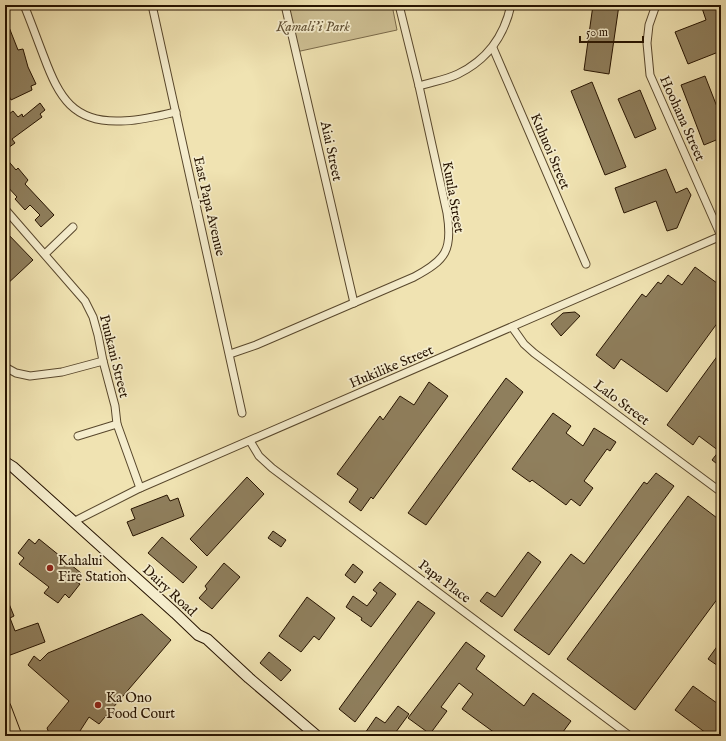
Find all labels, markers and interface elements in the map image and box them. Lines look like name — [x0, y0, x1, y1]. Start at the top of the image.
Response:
park label: Kamali'i Park — [275, 18, 350, 36]
scale bar — [580, 18, 643, 44]
text: 50 m — [586, 25, 608, 40]
street label: Hoohana Street — [655, 73, 709, 164]
street label: Kuhuoi Street — [526, 111, 574, 192]
street label: Aiai Street — [316, 119, 346, 183]
street label: East Papa Avenue — [189, 154, 229, 259]
street label: Kuula Street — [438, 160, 468, 235]
street label: Puukani Street — [95, 313, 133, 400]
street label: Hukilike Street — [347, 341, 436, 393]
street label: Lalo Street — [590, 376, 653, 430]
place label: Kahalui Fire Station — [58, 552, 127, 586]
street label: Papa Place — [415, 556, 475, 608]
street label: Dairy Road — [138, 561, 201, 621]
marker: Kahalui Fire Station — [45, 563, 55, 573]
place label: Ka Ono Food Court — [106, 689, 175, 723]
marker: Ka Ono Food Court — [93, 700, 103, 710]

